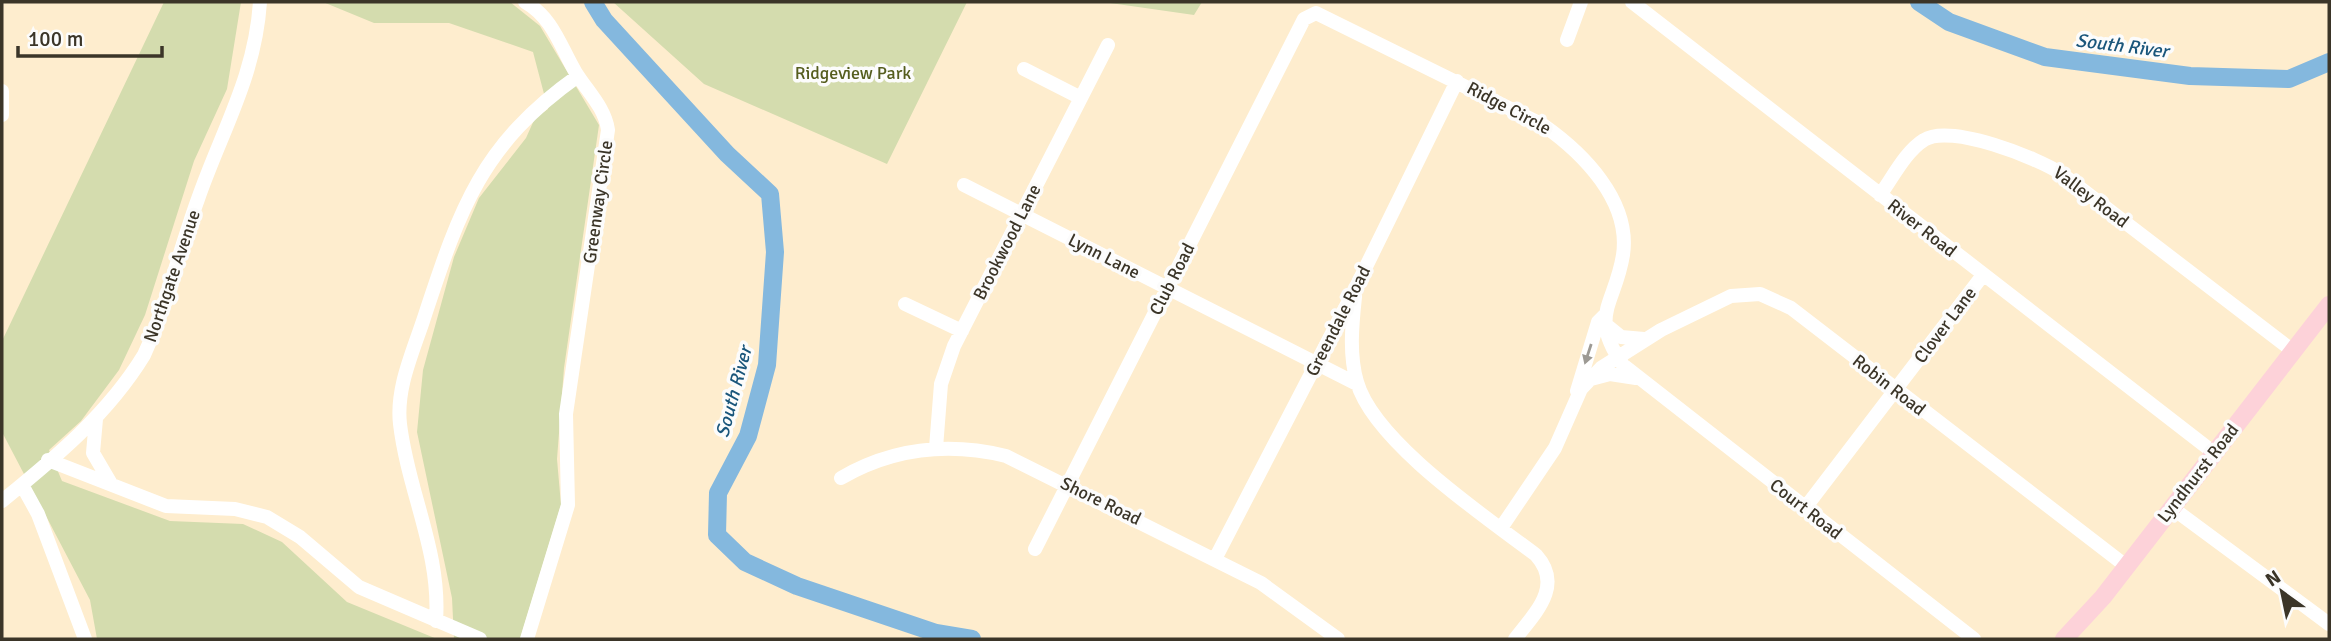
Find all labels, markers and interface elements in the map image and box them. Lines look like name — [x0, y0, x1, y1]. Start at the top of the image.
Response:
scale bar — [18, 14, 161, 58]
text: 100 m — [28, 26, 83, 52]
water label: South River — [2074, 28, 2173, 64]
park label: Ridgeview Park — [795, 62, 911, 84]
street label: Ridge Circle — [1463, 77, 1555, 139]
street label: Greenway Circle — [578, 139, 618, 265]
street label: Valley Road — [2049, 162, 2133, 232]
street label: Brookwood Lane — [968, 181, 1046, 303]
street label: River Road — [1883, 194, 1961, 262]
street label: Northgate Avenue — [139, 207, 205, 345]
street label: Lynn Lane — [1064, 229, 1144, 283]
street label: Club Road — [1145, 239, 1199, 319]
street label: Greendale Road — [1301, 262, 1375, 380]
street label: Clover Lane — [1909, 282, 1981, 368]
water label: South River — [710, 341, 758, 440]
one-way arrow — [1582, 344, 1592, 365]
street label: Robin Road — [1848, 350, 1930, 420]
street label: Lyndhurst Road — [2153, 419, 2243, 527]
street label: Shore Road — [1057, 472, 1145, 530]
street label: Court Road — [1765, 474, 1847, 544]
north arrow — [2247, 557, 2317, 627]
text: N — [2261, 565, 2285, 592]

